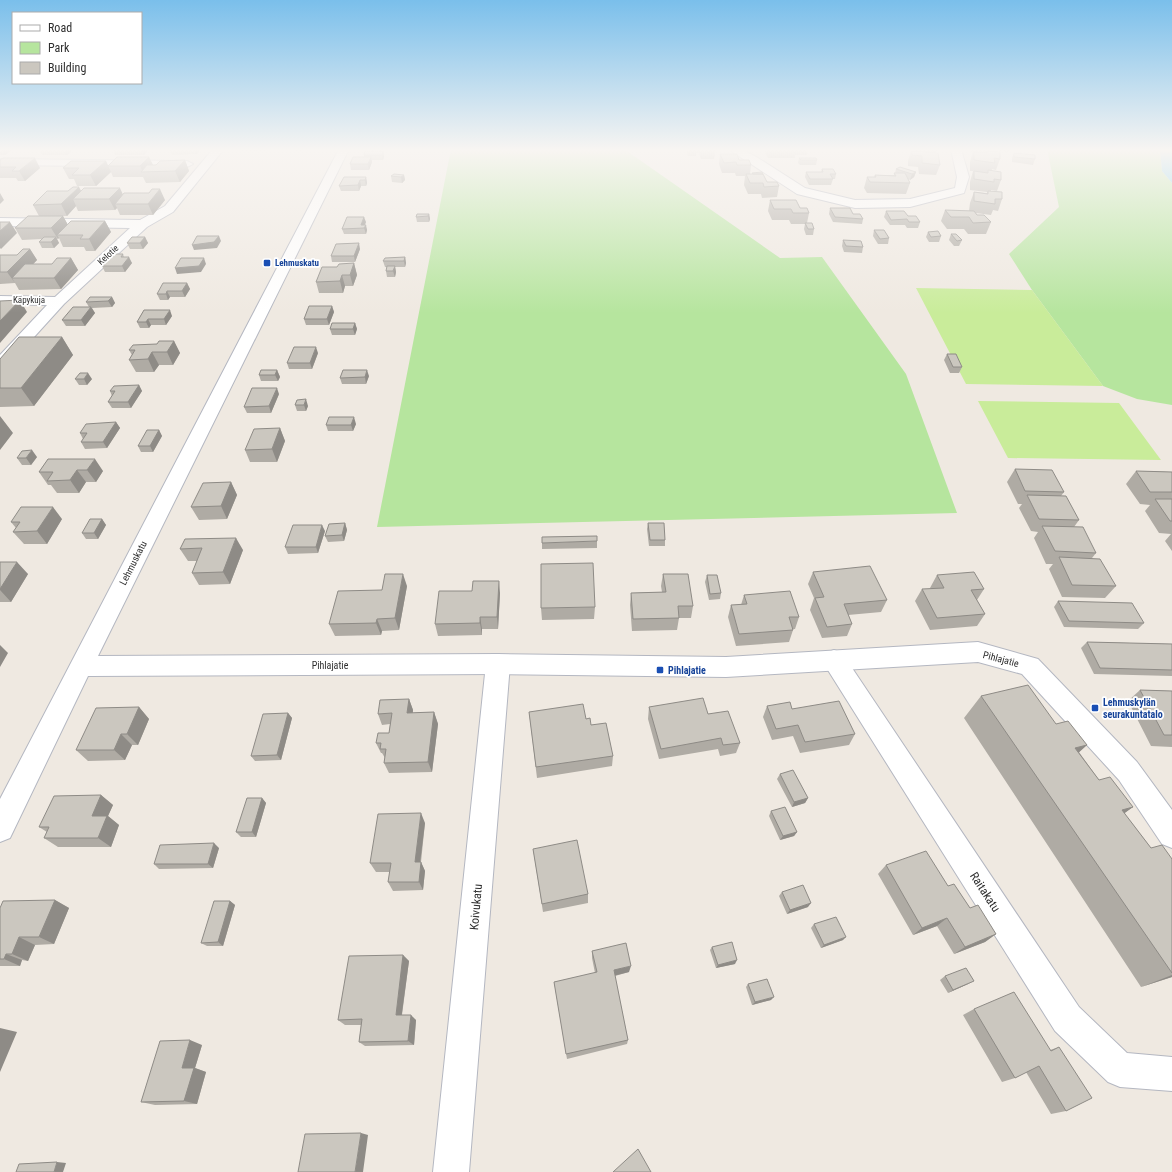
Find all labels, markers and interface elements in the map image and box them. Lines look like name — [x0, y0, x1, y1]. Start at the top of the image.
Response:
legend — [12, 12, 142, 84]
text: Road — [48, 21, 72, 35]
text: Park — [48, 41, 70, 55]
text: Building — [48, 61, 86, 75]
street label: Kelotie — [96, 243, 120, 267]
marker: Lehmuskatu — [262, 258, 272, 268]
place label: Lehmuskatu — [275, 258, 319, 268]
street label: Käpykuja — [13, 295, 45, 305]
street label: Lehmuskatu — [117, 539, 149, 587]
street label: Pihlajatie — [982, 649, 1020, 669]
street label: Pihlajatie — [312, 660, 349, 671]
marker: Pihlajatie — [655, 665, 665, 675]
place label: Pihlajatie — [668, 665, 706, 676]
place label: Lehmuskylän seurakuntatalo — [1103, 697, 1163, 720]
marker: Lehmuskylän seurakuntatalo — [1090, 703, 1100, 713]
street label: Raitakatu — [967, 869, 1003, 915]
street label: Koivukatu — [467, 883, 485, 931]

